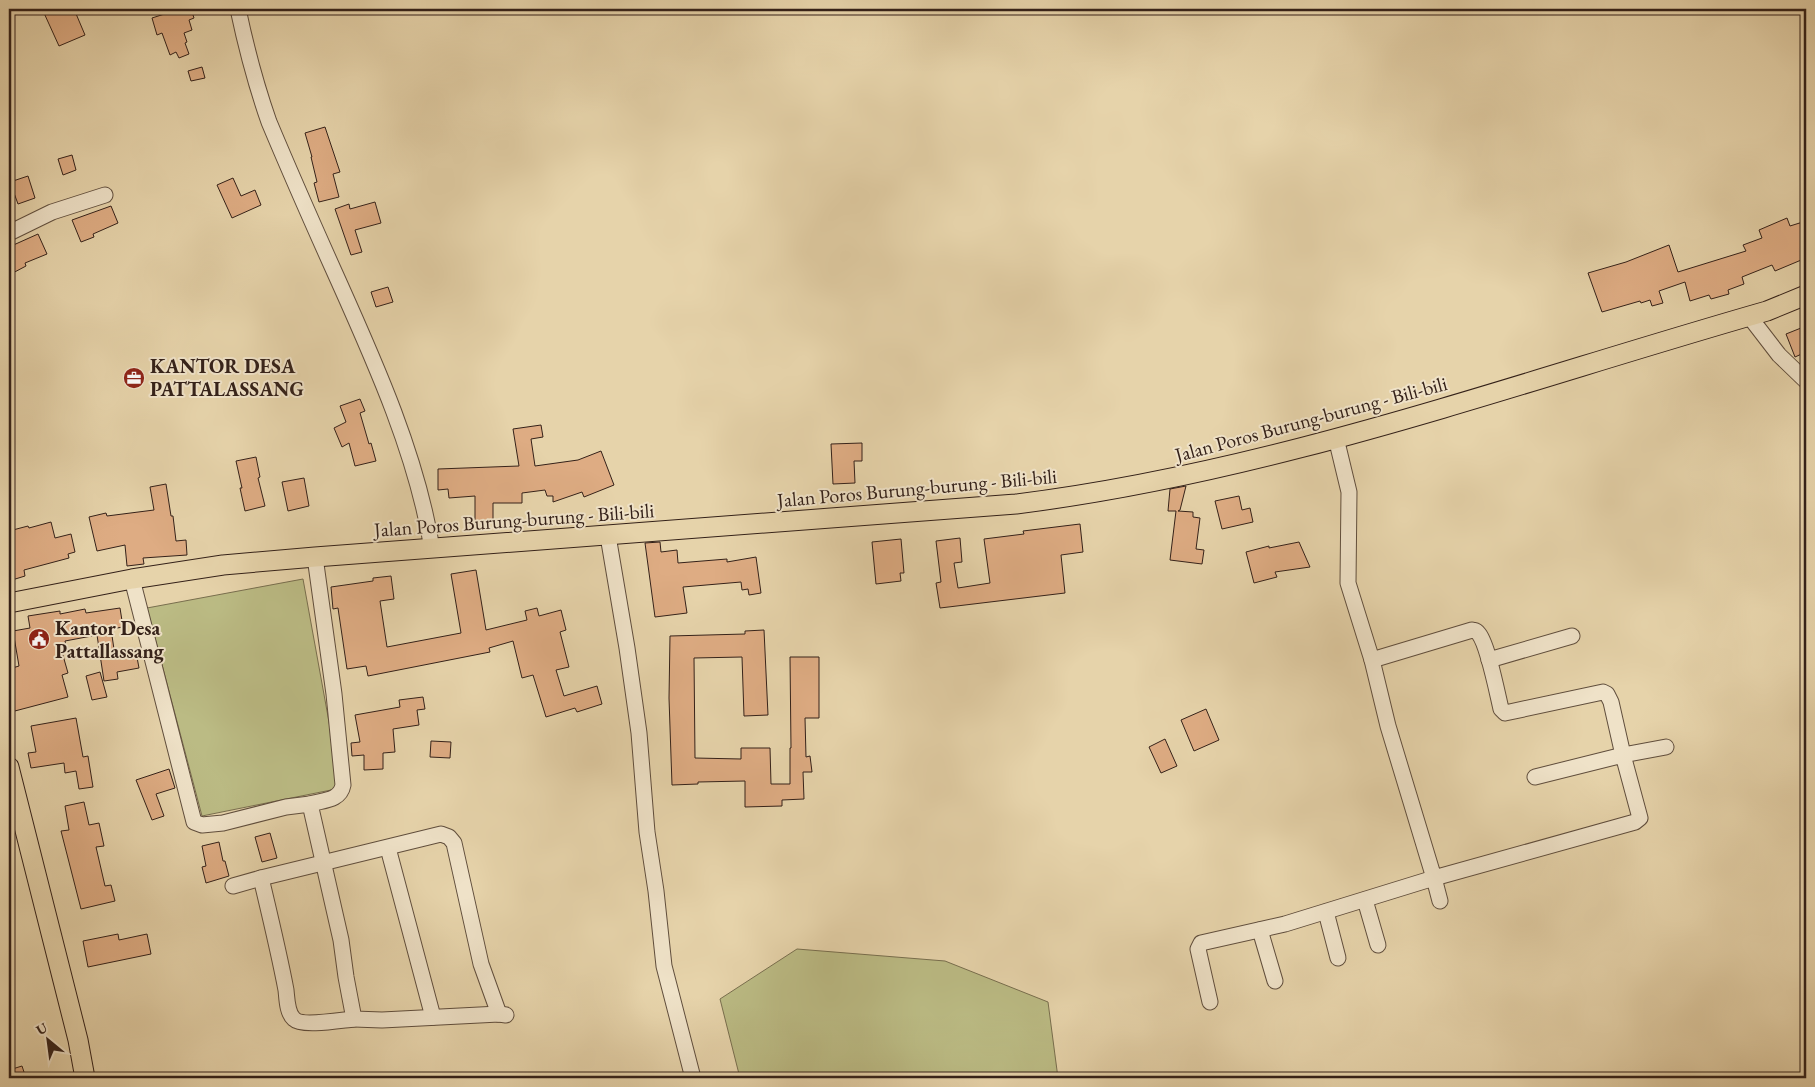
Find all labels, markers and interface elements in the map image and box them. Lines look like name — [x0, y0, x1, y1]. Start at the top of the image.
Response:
place label: KANTOR DESA PATTALASSANG — [150, 353, 304, 402]
office icon: KANTOR DESA PATTALASSANG — [122, 366, 146, 390]
street label: Jalan Poros Burung-burung - Bili-bili — [1170, 370, 1450, 468]
street label: Jalan Poros Burung-burung - Bili-bili — [774, 463, 1058, 513]
street label: Jalan Poros Burung-burung - Bili-bili — [371, 497, 655, 543]
place label: Kantor Desa Pattallassang — [55, 615, 165, 664]
public building icon: Kantor Desa Pattallassang — [27, 627, 51, 651]
north arrow — [22, 1014, 72, 1064]
text: U — [33, 1018, 51, 1039]

